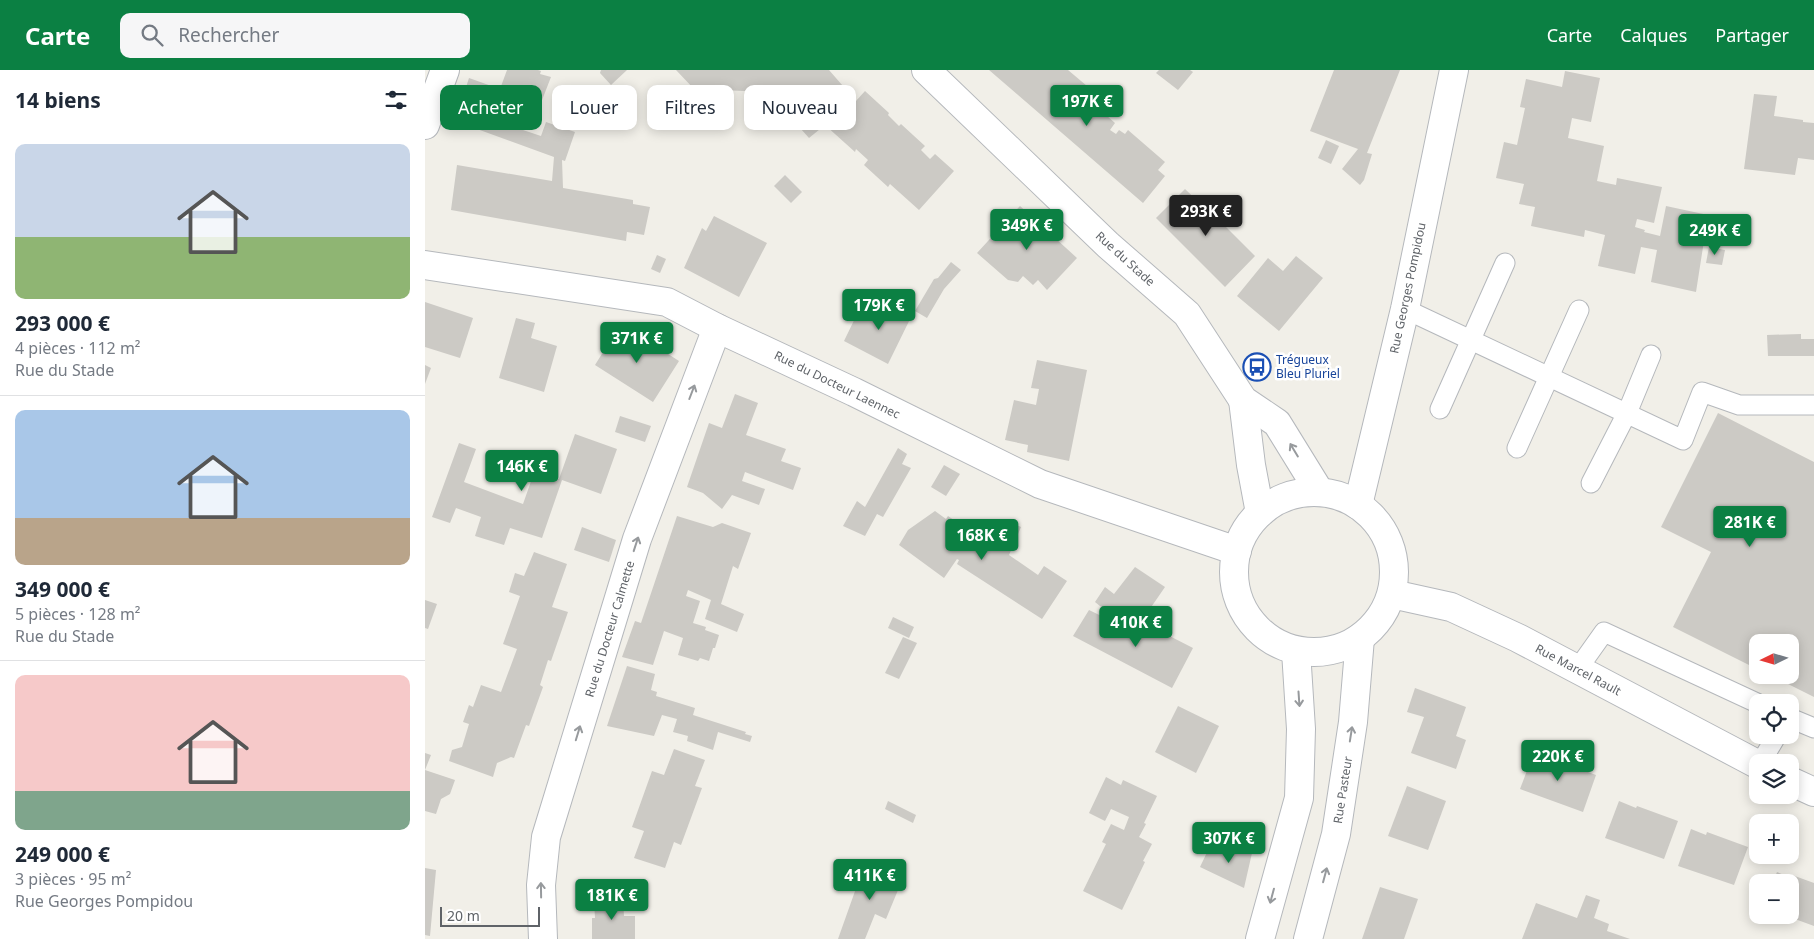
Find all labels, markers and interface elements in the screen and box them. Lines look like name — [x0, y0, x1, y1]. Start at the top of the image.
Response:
search box — [120, 13, 470, 58]
text: Carte — [25, 19, 90, 52]
icon: search — [138, 21, 166, 49]
text: Rechercher — [178, 22, 279, 48]
text: Carte — [1547, 23, 1592, 47]
text: Calques — [1620, 23, 1687, 47]
text: Partager — [1715, 23, 1789, 47]
chip: Acheter — [440, 85, 542, 130]
chip: Louer — [552, 85, 637, 130]
chip: Filtres — [647, 85, 734, 130]
chip: Nouveau — [744, 85, 856, 130]
pin: 197K € — [1046, 85, 1128, 127]
text: 14 biens — [15, 86, 101, 114]
icon: filters — [382, 86, 410, 114]
text: 197K € — [1061, 90, 1113, 112]
icon: home — [168, 177, 258, 267]
pin: 293K € — [1165, 194, 1247, 237]
text: 293K € — [1180, 200, 1232, 222]
pin: 349K € — [986, 208, 1068, 251]
text: 349K € — [1001, 214, 1053, 236]
pin: 249K € — [1674, 214, 1756, 256]
text: 249K € — [1689, 219, 1741, 241]
street label: Rue Georges Pompidou — [1385, 221, 1430, 355]
street label: Rue du Stade — [1092, 227, 1159, 290]
pin: 179K € — [838, 288, 920, 331]
text: 179K € — [853, 294, 905, 316]
text: 293 000 € — [15, 309, 110, 337]
pin: 371K € — [596, 322, 678, 364]
text: 371K € — [611, 327, 663, 349]
text: 4 pièces · 112 m² — [15, 337, 140, 359]
street label: Rue du Docteur Laennec — [771, 347, 903, 423]
place label: Trégueux Bleu Pluriel — [1276, 351, 1340, 382]
bus stop icon: Trégueux Bleu Pluriel — [1242, 352, 1272, 382]
text: Rue du Stade — [15, 359, 114, 381]
one-way arrow — [688, 385, 697, 400]
icon: home — [168, 442, 258, 532]
one-way arrow — [1288, 443, 1298, 457]
pin: 146K € — [481, 450, 563, 492]
text: 146K € — [496, 455, 548, 477]
pin: 281K € — [1709, 506, 1791, 548]
text: 281K € — [1724, 511, 1776, 533]
pin: 168K € — [941, 518, 1023, 561]
text: 168K € — [956, 524, 1008, 546]
one-way arrow — [632, 537, 641, 552]
street label: Rue du Docteur Calmette — [581, 558, 638, 699]
text: 349 000 € — [15, 575, 110, 603]
text: 5 pièces · 128 m² — [15, 603, 140, 625]
pin: 410K € — [1095, 606, 1177, 648]
text: 410K € — [1110, 611, 1162, 633]
text: Rue du Stade — [15, 625, 114, 647]
north arrow — [1749, 634, 1799, 684]
map controls — [1749, 634, 1799, 924]
street label: Rue Marcel Rault — [1532, 640, 1625, 700]
one-way arrow — [1294, 691, 1303, 707]
button: locate — [1749, 694, 1799, 744]
icon: home — [168, 707, 258, 797]
one-way arrow — [573, 725, 583, 741]
one-way arrow — [1347, 726, 1357, 742]
pin: 220K € — [1517, 740, 1599, 782]
text: 220K € — [1532, 745, 1584, 767]
button: layers — [1749, 754, 1799, 804]
street label: Rue Pasteur — [1329, 755, 1356, 825]
button: + — [1749, 814, 1799, 864]
pin: 307K € — [1188, 822, 1270, 864]
text: 307K € — [1203, 827, 1255, 849]
text: 249 000 € — [15, 840, 110, 868]
pin: 411K € — [829, 858, 911, 901]
text: 411K € — [844, 864, 896, 886]
one-way arrow — [1321, 867, 1330, 883]
text: 3 pièces · 95 m² — [15, 868, 131, 890]
button: − — [1749, 874, 1799, 924]
pin: 181K € — [571, 878, 653, 921]
one-way arrow — [537, 883, 546, 899]
text: 181K € — [586, 884, 638, 906]
one-way arrow — [1267, 887, 1276, 903]
text: Rue Georges Pompidou — [15, 890, 193, 912]
scale bar — [440, 904, 540, 927]
text: 20 m — [447, 906, 480, 925]

